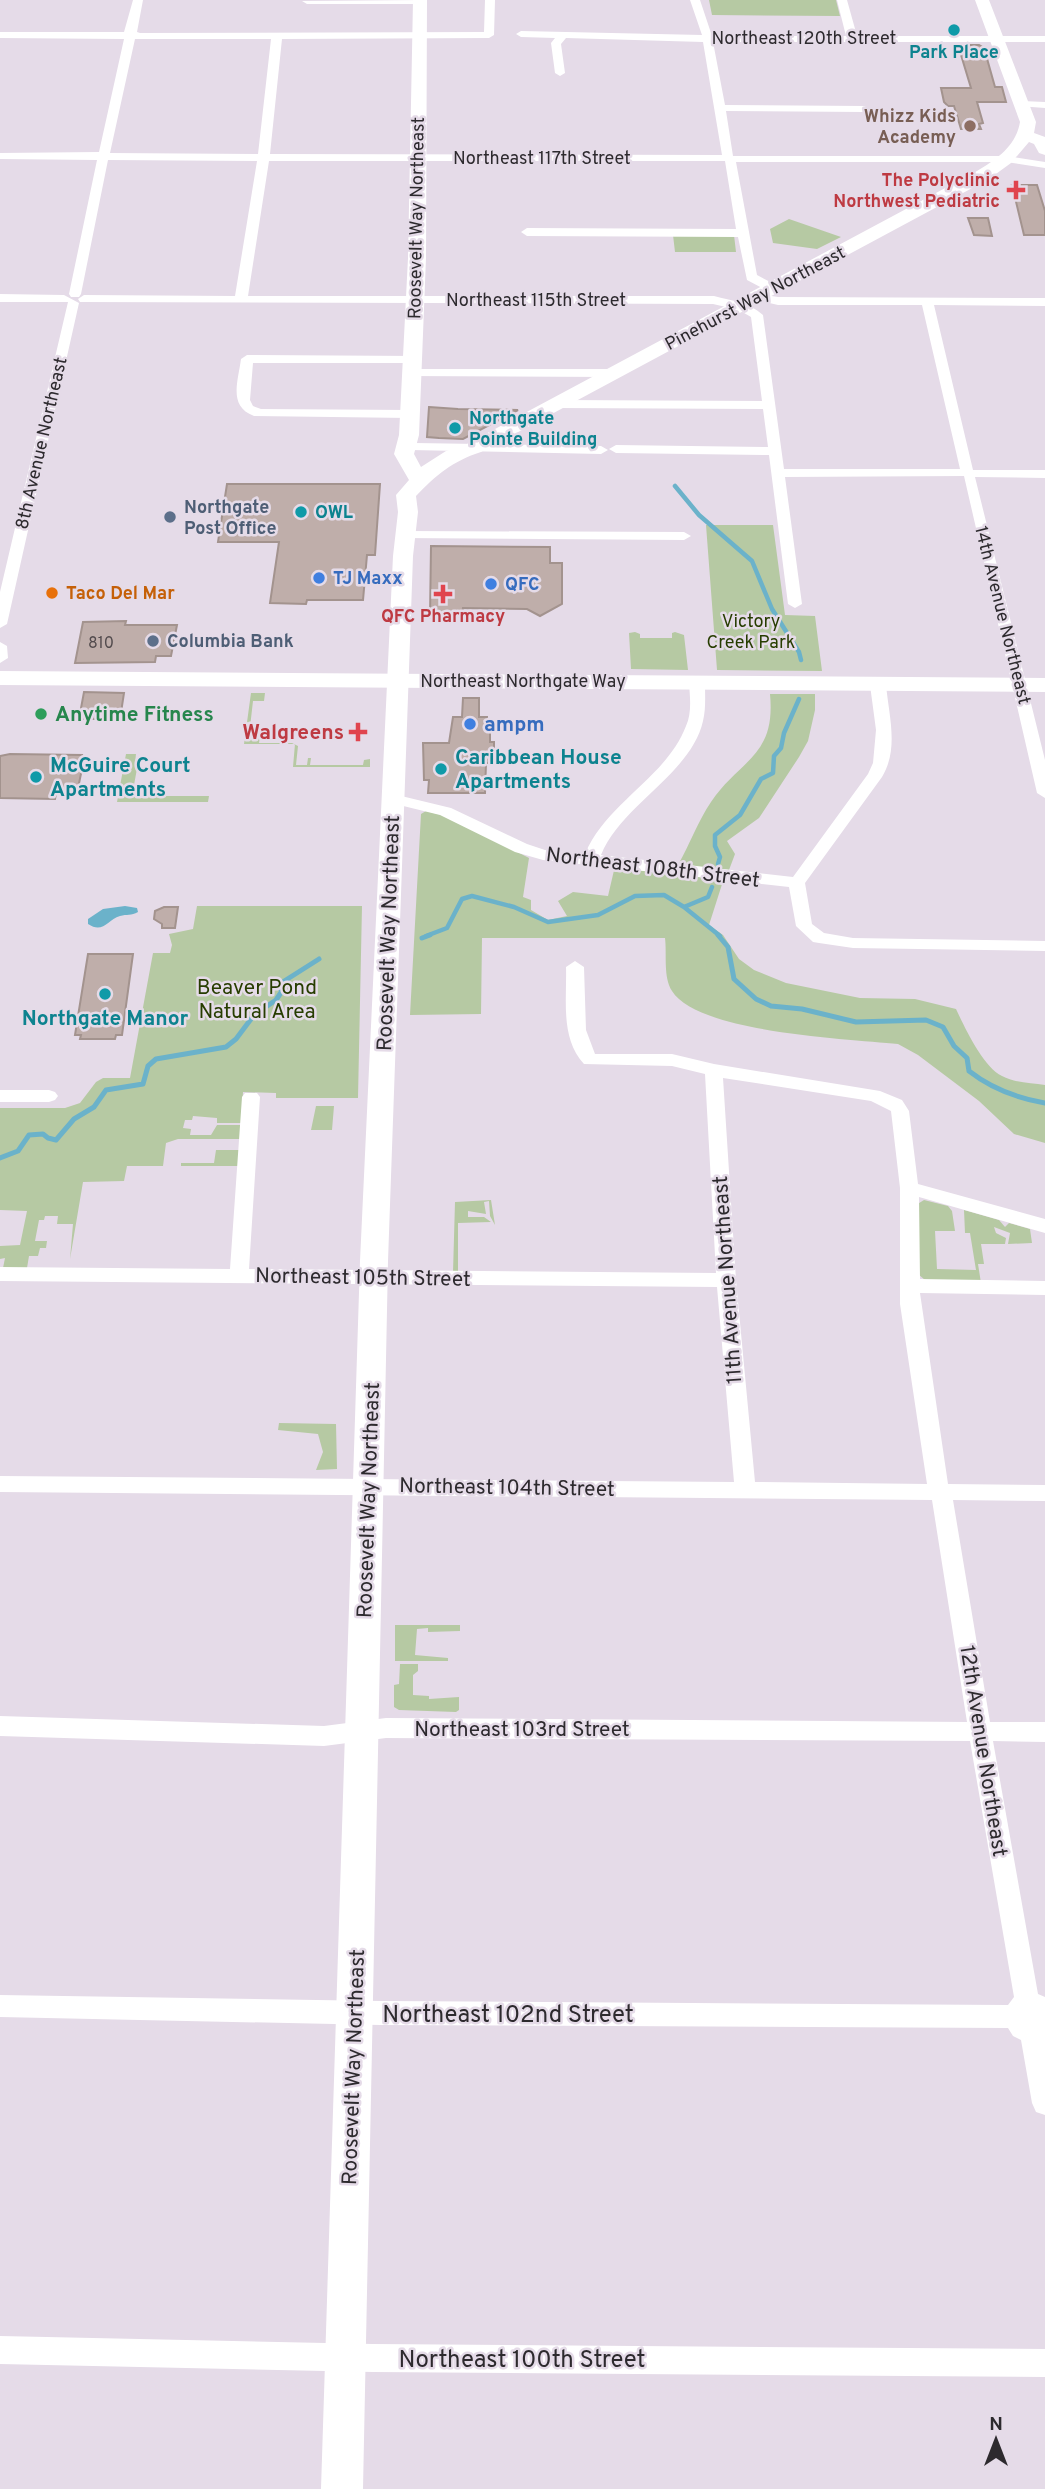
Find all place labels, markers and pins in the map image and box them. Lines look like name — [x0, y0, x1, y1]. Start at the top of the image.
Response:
marker: Park Place — [946, 22, 962, 38]
place label: Park Place — [909, 42, 999, 65]
place label: Whizz Kids Academy — [864, 106, 956, 150]
marker: Whizz Kids Academy — [962, 118, 978, 134]
place label: The Polyclinic Northwest Pediatric — [833, 170, 1000, 214]
marker: The Polyclinic Northwest Pediatric — [1006, 180, 1026, 200]
place label: Northgate Pointe Building — [469, 408, 597, 452]
marker: Northgate Pointe Building — [447, 420, 463, 436]
place label: Northgate Post Office — [184, 497, 277, 541]
place label: OWL — [315, 502, 353, 525]
marker: OWL — [293, 504, 309, 520]
marker: Northgate Post Office — [162, 509, 178, 525]
place label: TJ Maxx — [333, 568, 403, 591]
marker: TJ Maxx — [311, 570, 327, 586]
place label: QFC — [505, 574, 539, 597]
marker: QFC — [483, 576, 499, 592]
place label: Taco Del Mar — [66, 583, 175, 606]
marker: Taco Del Mar — [44, 585, 60, 601]
marker: QFC Pharmacy — [435, 586, 451, 602]
place label: QFC Pharmacy — [381, 606, 505, 629]
place label: Columbia Bank — [167, 631, 294, 654]
marker: Columbia Bank — [145, 633, 161, 649]
place label: Anytime Fitness — [55, 702, 214, 729]
marker: Anytime Fitness — [33, 706, 49, 722]
place label: ampm — [484, 712, 545, 739]
marker: ampm — [462, 716, 478, 732]
place label: Walgreens — [242, 720, 344, 747]
marker: Walgreens — [350, 724, 366, 740]
place label: Caribbean House Apartments — [455, 745, 622, 796]
place label: McGuire Court Apartments — [50, 753, 191, 804]
marker: Caribbean House Apartments — [433, 761, 449, 777]
marker: McGuire Court Apartments — [28, 769, 44, 785]
marker: Northgate Manor — [97, 986, 113, 1002]
place label: Northgate Manor — [22, 1006, 188, 1033]

